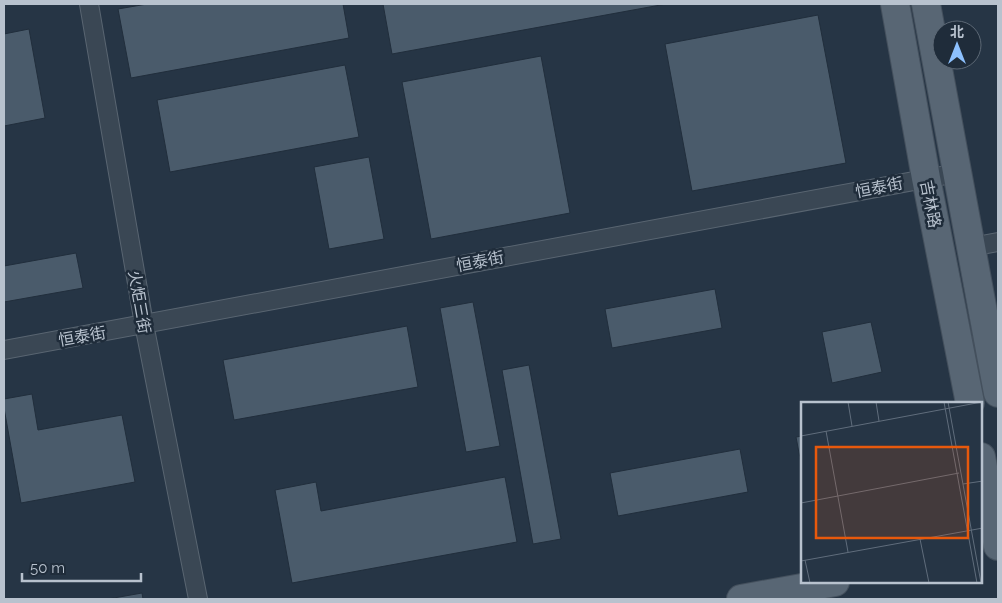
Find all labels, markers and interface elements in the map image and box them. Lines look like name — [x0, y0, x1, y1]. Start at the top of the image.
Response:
north arrow — [932, 20, 982, 70]
text: 北 — [950, 24, 964, 40]
street label: 恒泰街 — [854, 174, 904, 201]
street label: 吉林路 — [917, 179, 944, 229]
street label: 恒泰街 — [455, 248, 505, 275]
street label: 火炬三街 — [125, 269, 154, 335]
street label: 恒泰街 — [57, 323, 107, 350]
inset map — [801, 402, 982, 583]
scale bar — [22, 550, 141, 582]
text: 50 m — [30, 559, 65, 577]

